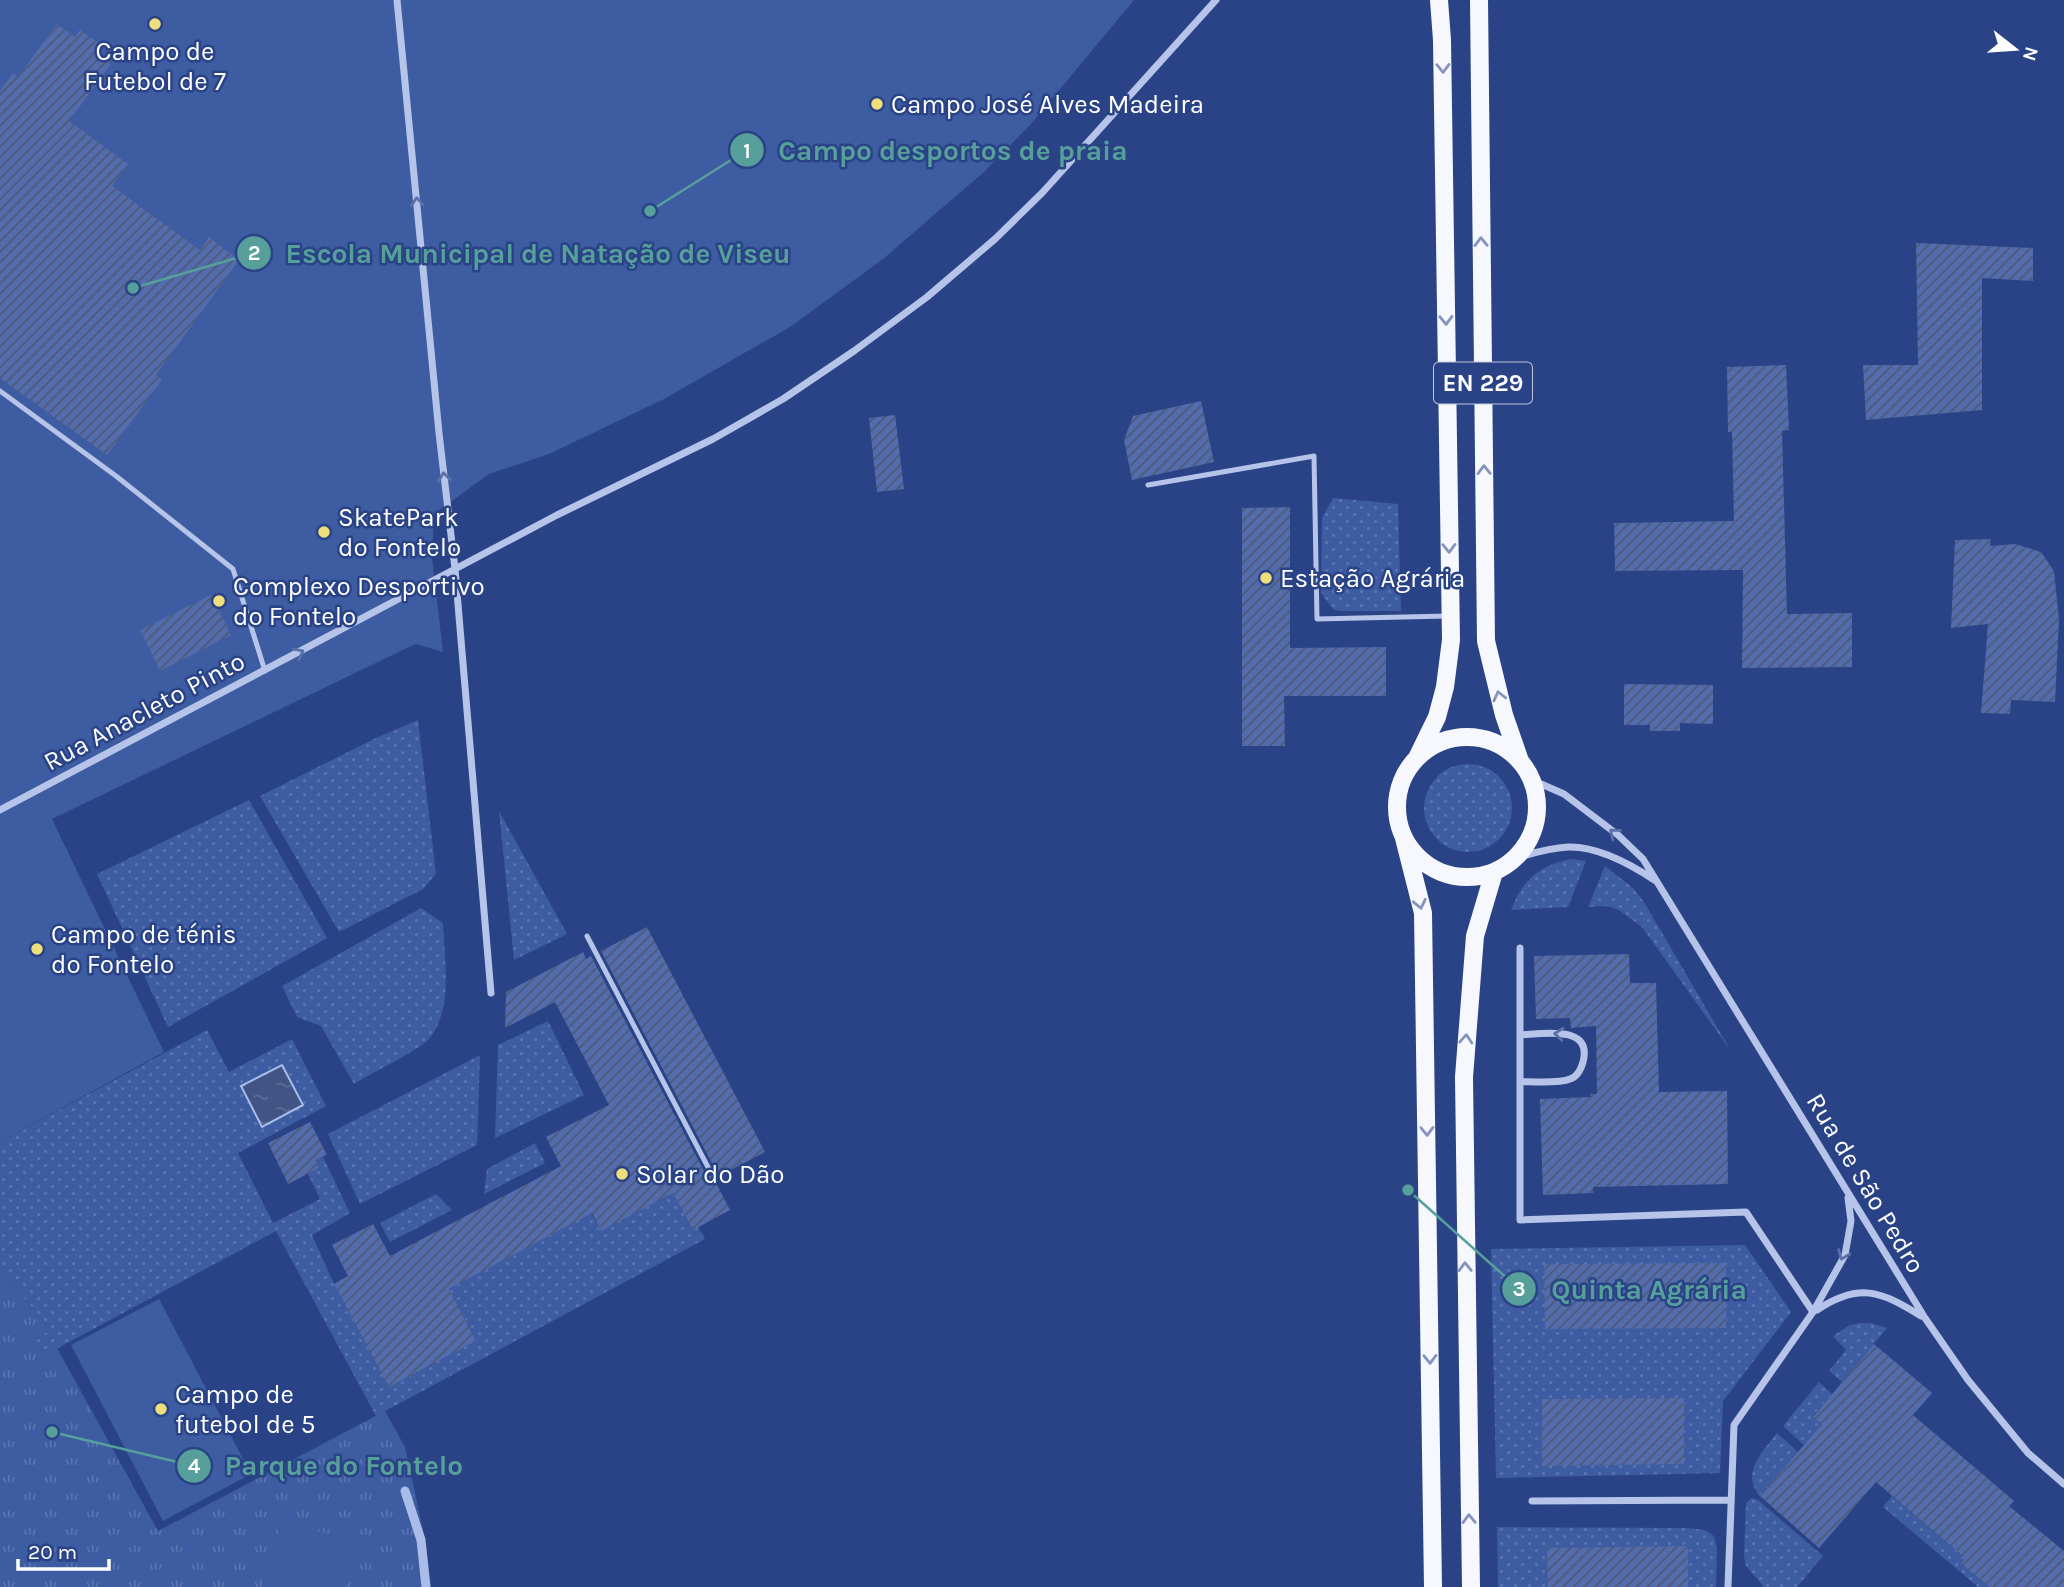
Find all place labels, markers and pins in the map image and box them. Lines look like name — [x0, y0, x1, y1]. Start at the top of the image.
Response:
marker: Campo de Futebol de 7 — [147, 16, 163, 32]
place label: Campo de Futebol de 7 — [84, 36, 226, 97]
place label: Campo José Alves Madeira — [891, 89, 1204, 120]
marker: Campo José Alves Madeira — [869, 96, 885, 112]
callout: Campo desportos de praia — [730, 126, 1142, 175]
callout: Escola Municipal de Natação de Viseu — [236, 228, 804, 277]
place label: SkatePark do Fontelo — [338, 502, 461, 563]
marker: SkatePark do Fontelo — [316, 524, 332, 540]
place label: Estação Agrária — [1280, 563, 1465, 594]
marker: Estação Agrária — [1258, 570, 1274, 586]
place label: Complexo Desportivo do Fontelo — [233, 571, 485, 632]
marker: Complexo Desportivo do Fontelo — [211, 593, 227, 609]
place label: Campo de ténis do Fontelo — [51, 919, 236, 980]
marker: Campo de ténis do Fontelo — [29, 941, 45, 957]
place label: Solar do Dão — [636, 1159, 785, 1190]
marker: Solar do Dão — [614, 1166, 630, 1182]
callout: Quinta Agrária — [1502, 1264, 1760, 1313]
place label: Campo de futebol de 5 — [175, 1379, 315, 1440]
marker: Campo de futebol de 5 — [153, 1401, 169, 1417]
callout: Parque do Fontelo — [176, 1441, 477, 1490]

